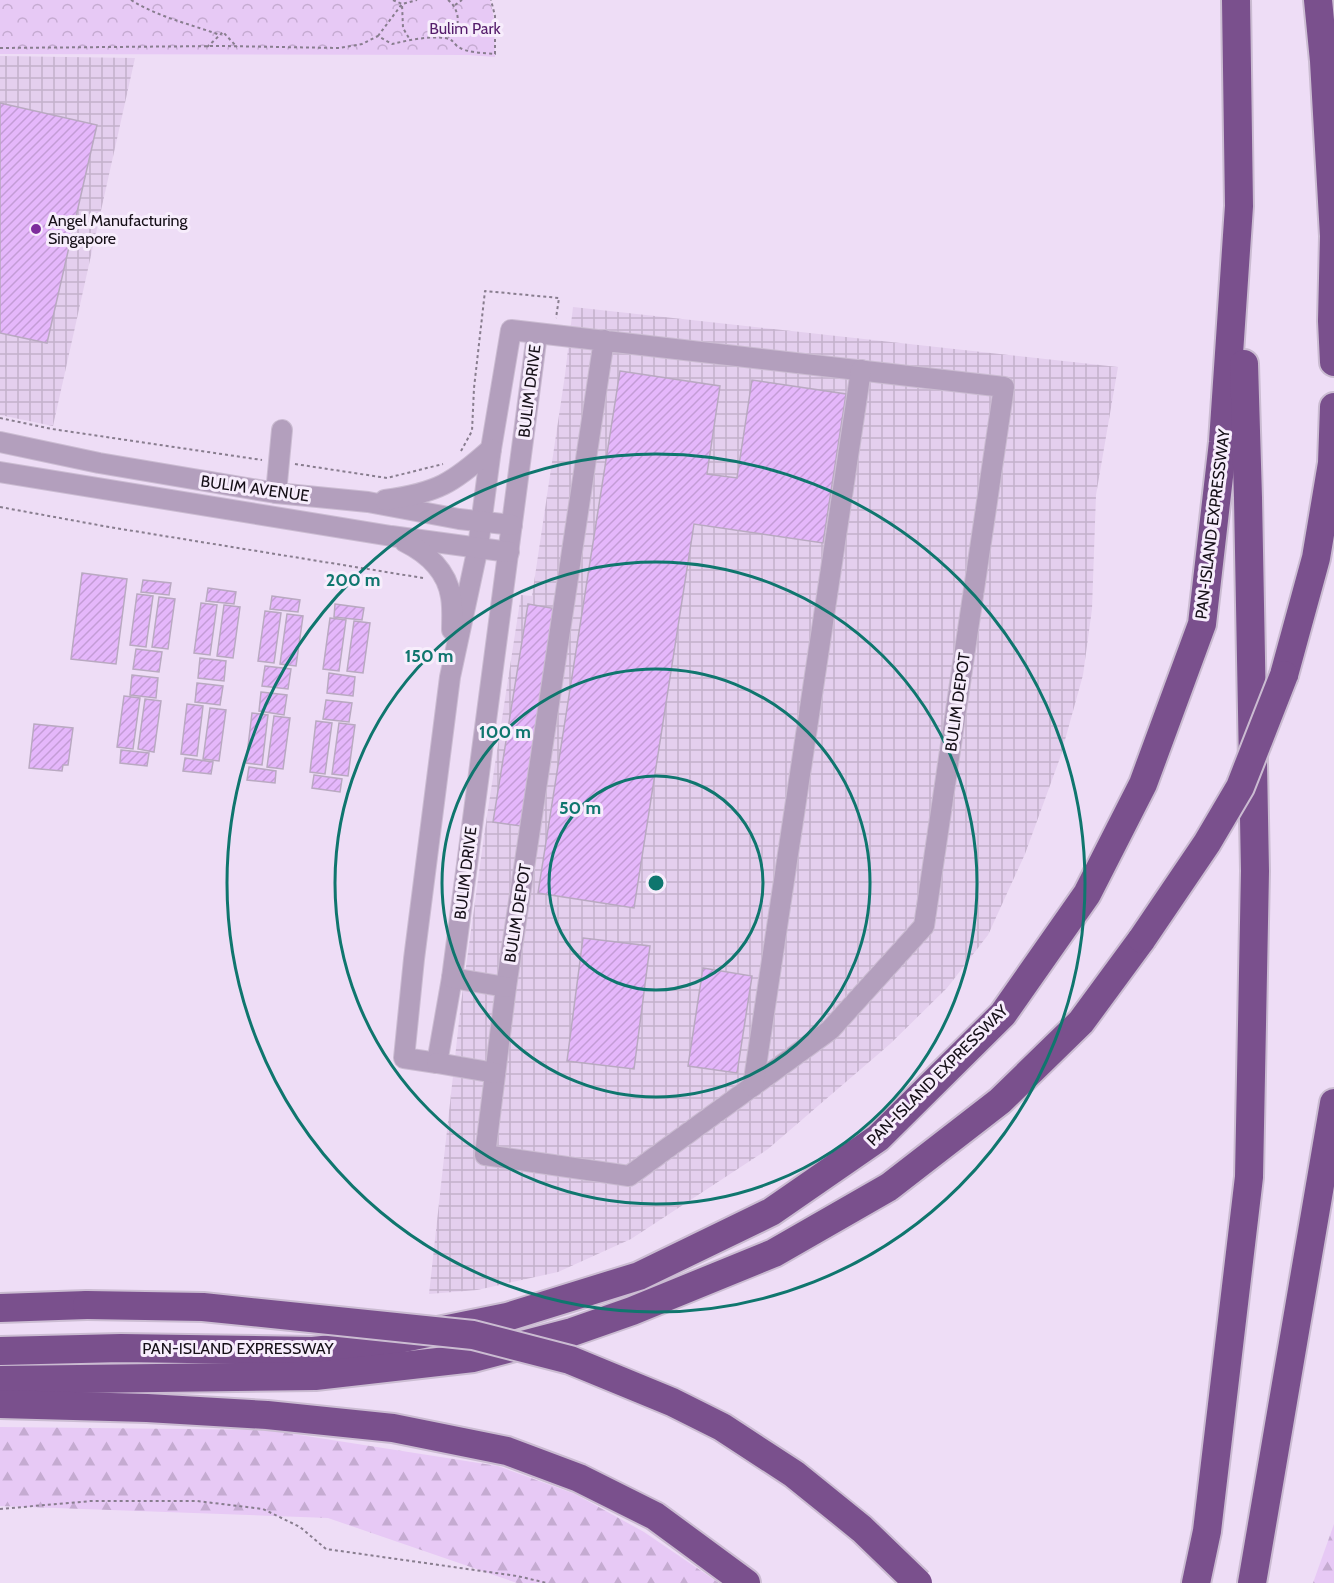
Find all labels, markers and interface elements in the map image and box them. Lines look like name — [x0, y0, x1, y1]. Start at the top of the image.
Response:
park label: Bulim Park — [429, 19, 502, 38]
place label: Angel Manufacturing Singapore — [48, 211, 189, 248]
marker: Angel Manufacturing Singapore — [29, 222, 43, 236]
street label: BULIM DRIVE — [514, 343, 545, 439]
street label: PAN-ISLAND EXPRESSWAY — [1191, 427, 1234, 620]
street label: BULIM AVENUE — [200, 471, 310, 506]
text: 200 m — [326, 569, 380, 591]
text: 150 m — [405, 645, 453, 667]
street label: BULIM DEPOT — [941, 651, 974, 753]
text: 100 m — [479, 721, 531, 743]
text: 50 m — [559, 797, 601, 819]
street label: BULIM DRIVE — [450, 825, 481, 921]
street label: BULIM DEPOT — [500, 862, 535, 964]
centre of rings — [646, 873, 666, 893]
street label: PAN-ISLAND EXPRESSWAY — [863, 1000, 1012, 1150]
street label: PAN-ISLAND EXPRESSWAY — [142, 1339, 335, 1358]

